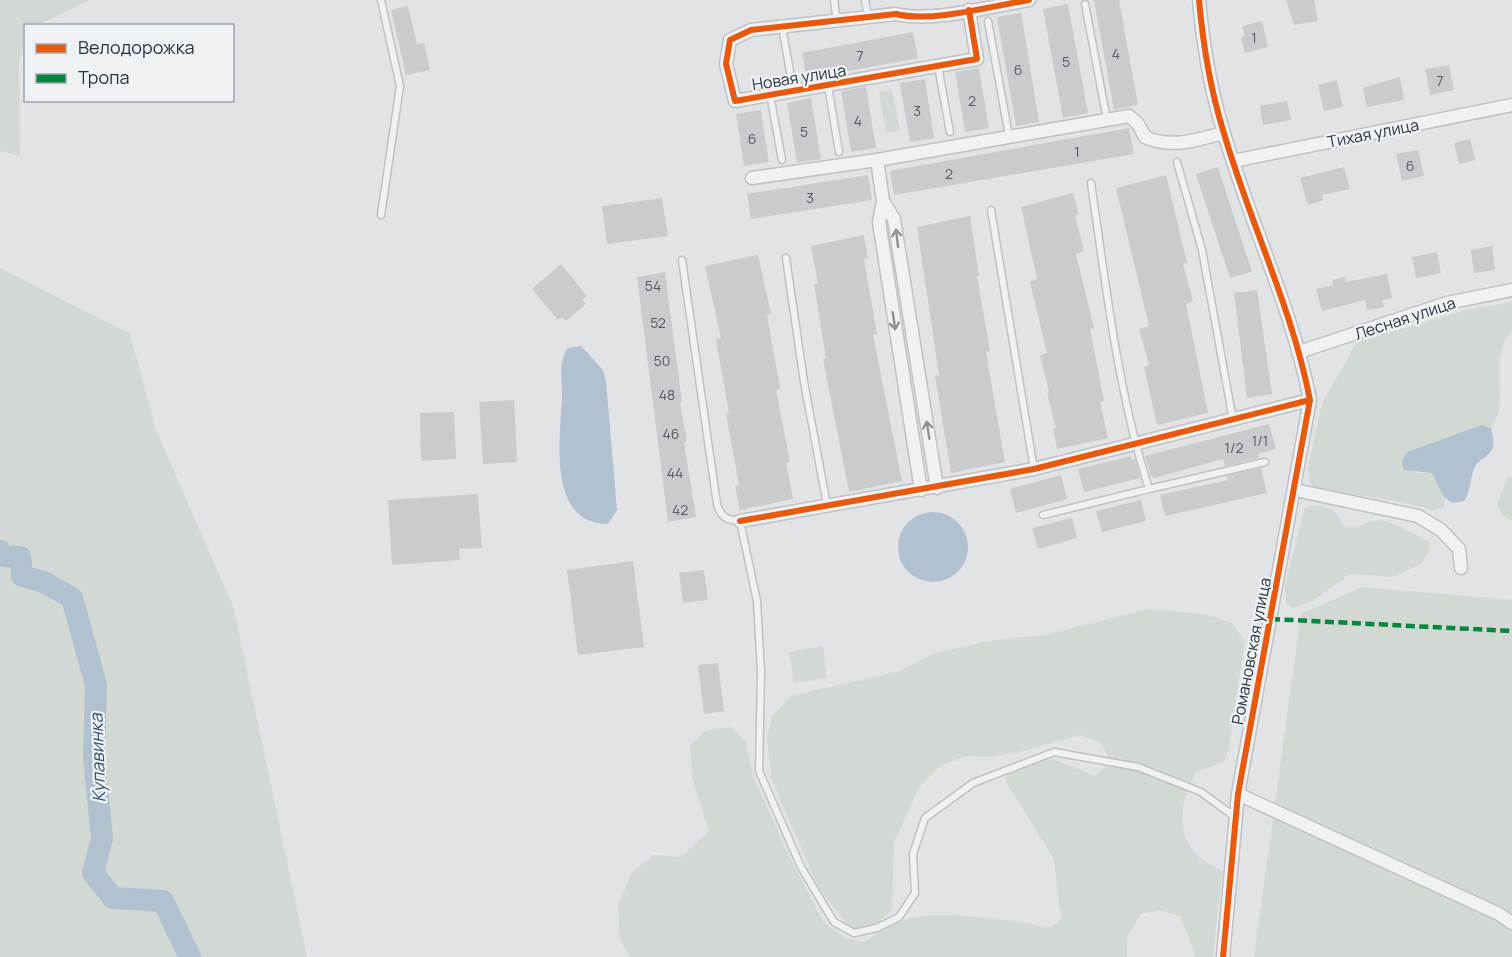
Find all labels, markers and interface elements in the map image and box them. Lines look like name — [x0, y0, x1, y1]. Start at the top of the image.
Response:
legend — [24, 24, 234, 102]
house number: 1 — [1251, 28, 1257, 47]
text: Велодорожка — [78, 35, 195, 59]
house number: 4 — [1112, 44, 1120, 63]
house number: 7 — [856, 46, 864, 65]
house number: 5 — [1062, 52, 1070, 71]
street label: Новая улица — [750, 59, 848, 95]
house number: 6 — [1014, 60, 1022, 79]
text: Тропа — [78, 65, 129, 89]
house number: 7 — [1436, 71, 1444, 90]
house number: 2 — [968, 91, 976, 110]
house number: 3 — [913, 101, 921, 120]
house number: 4 — [854, 111, 862, 130]
street label: Тихая улица — [1325, 113, 1421, 153]
house number: 5 — [800, 122, 808, 141]
house number: 6 — [748, 129, 756, 148]
house number: 1 — [1074, 142, 1080, 161]
house number: 6 — [1406, 156, 1414, 175]
house number: 2 — [945, 164, 953, 183]
house number: 3 — [806, 188, 814, 207]
one-way arrow — [891, 228, 902, 248]
house number: 54 — [645, 276, 661, 295]
street label: Лесная улица — [1352, 291, 1458, 345]
one-way arrow — [889, 311, 900, 331]
house number: 52 — [650, 313, 666, 332]
house number: 50 — [654, 351, 670, 370]
house number: 48 — [659, 385, 675, 404]
one-way arrow — [922, 421, 933, 440]
house number: 46 — [663, 424, 679, 443]
house number: 1/1 — [1252, 431, 1268, 450]
house number: 1/2 — [1225, 438, 1243, 457]
house number: 44 — [667, 463, 683, 482]
house number: 42 — [672, 500, 688, 519]
street label: Романовская улица — [1226, 576, 1276, 726]
water label: Купавинка — [83, 712, 111, 803]

